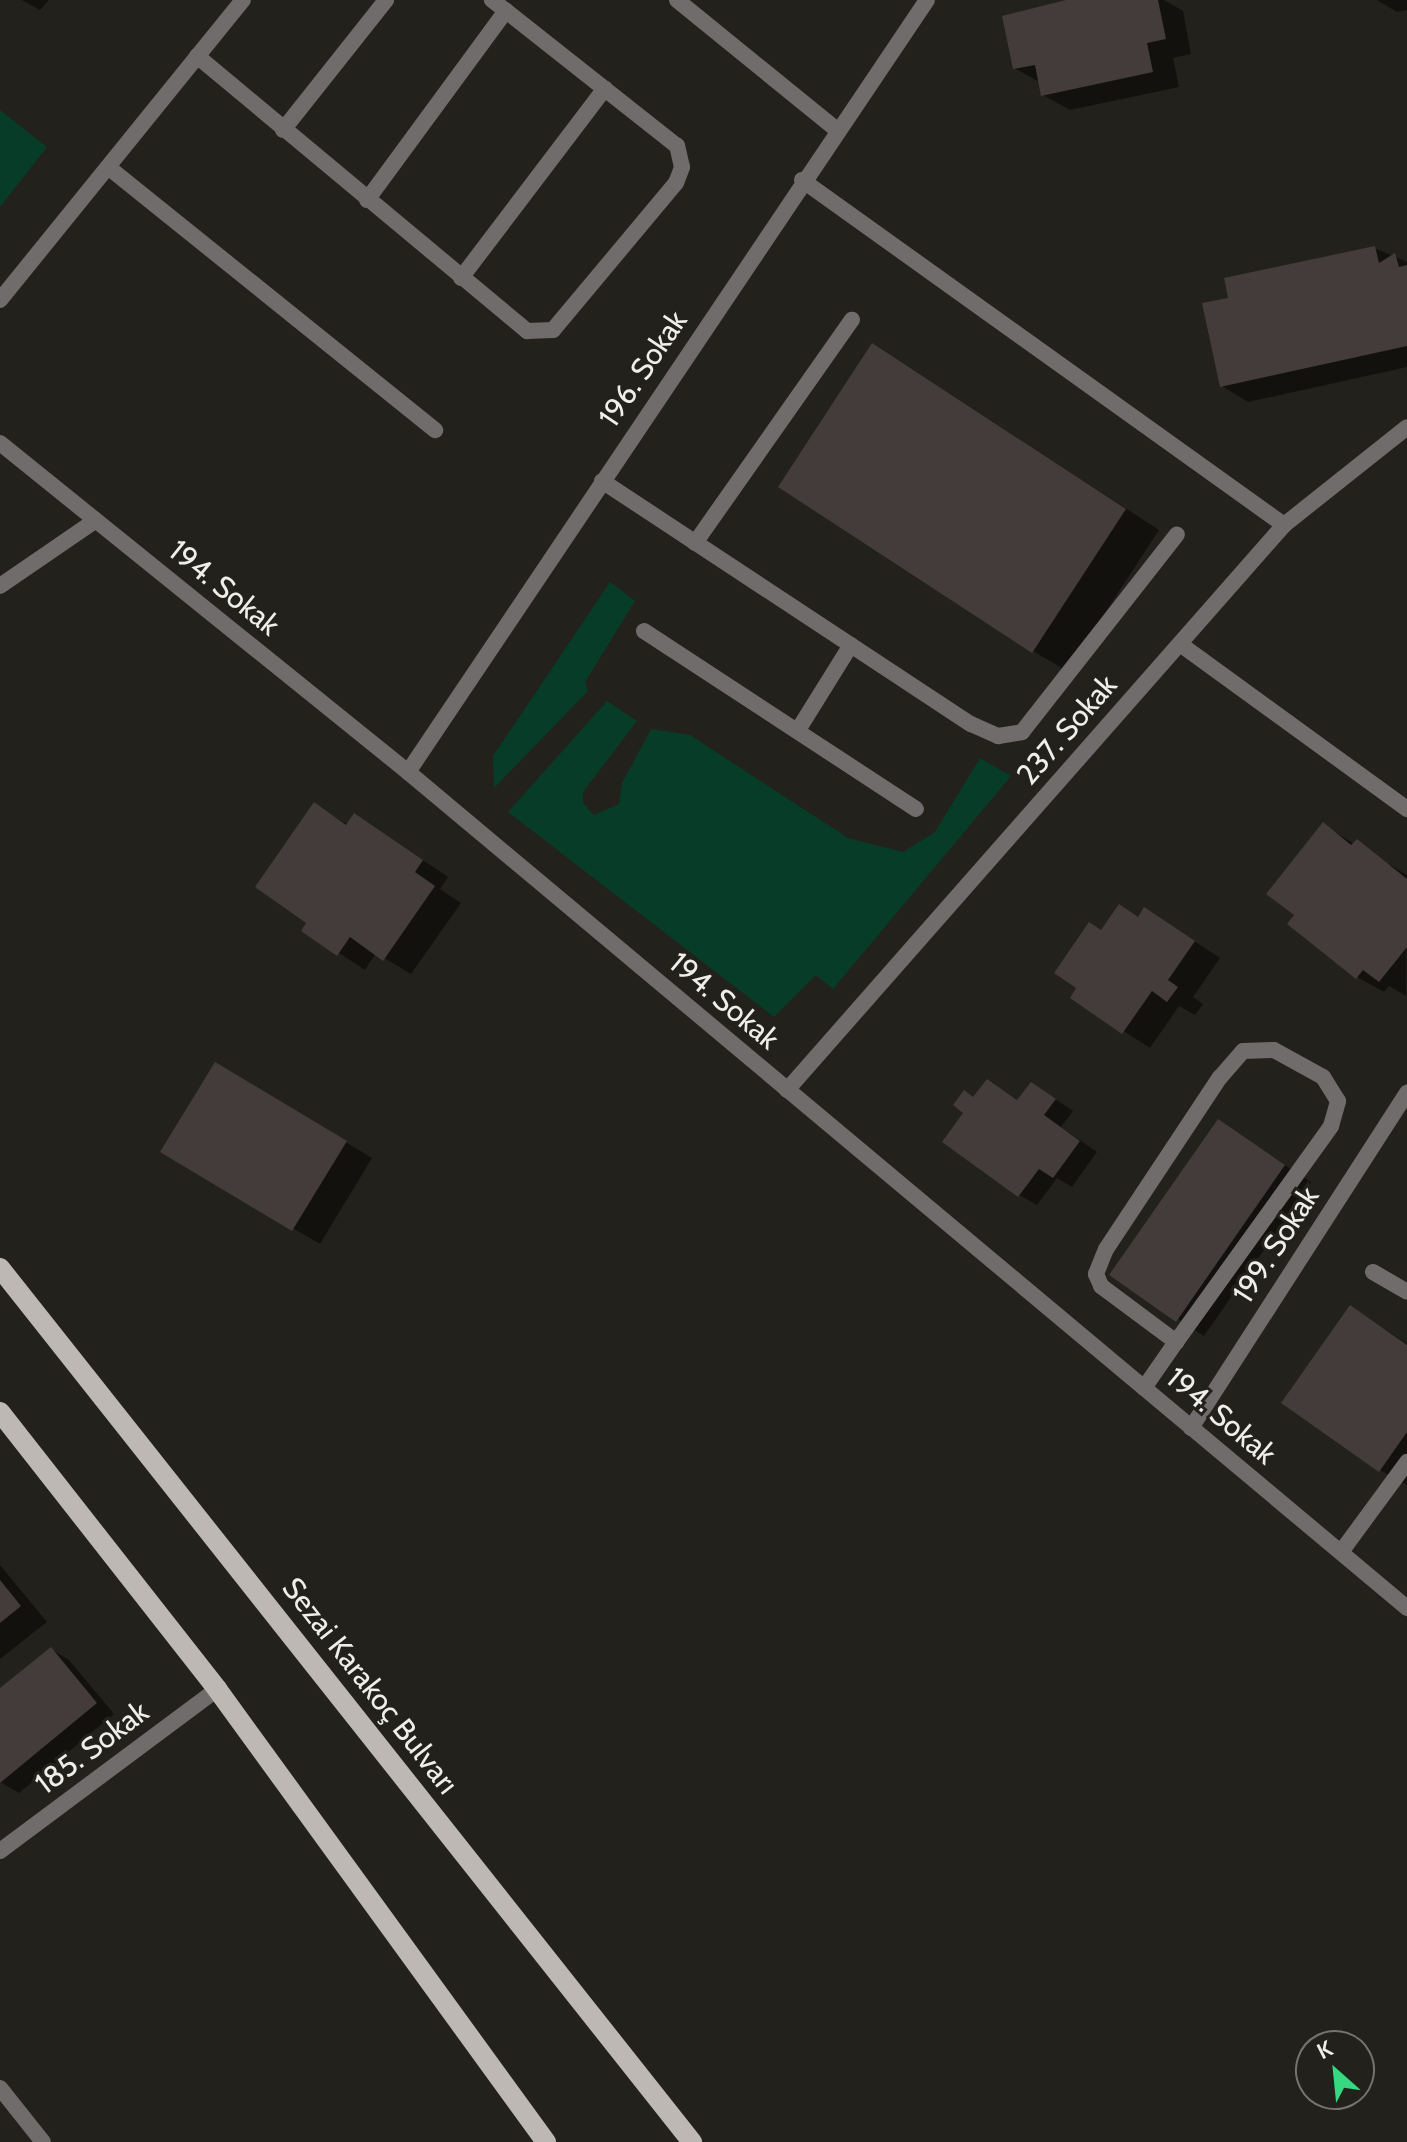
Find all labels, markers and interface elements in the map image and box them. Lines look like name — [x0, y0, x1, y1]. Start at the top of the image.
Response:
street label: 196. Sokak — [591, 304, 695, 434]
street label: 194. Sokak — [161, 533, 287, 643]
street label: 237. Sokak — [1009, 668, 1125, 792]
street label: 194. Sokak — [662, 945, 786, 1057]
street label: 199. Sokak — [1225, 1180, 1327, 1310]
street label: 194. Sokak — [1159, 1360, 1283, 1472]
street label: Sezai Karakoç Bulvarı — [274, 1571, 466, 1801]
street label: 185. Sokak — [28, 1694, 156, 1802]
north arrow — [1295, 2030, 1375, 2110]
text: K — [1313, 2035, 1337, 2065]

